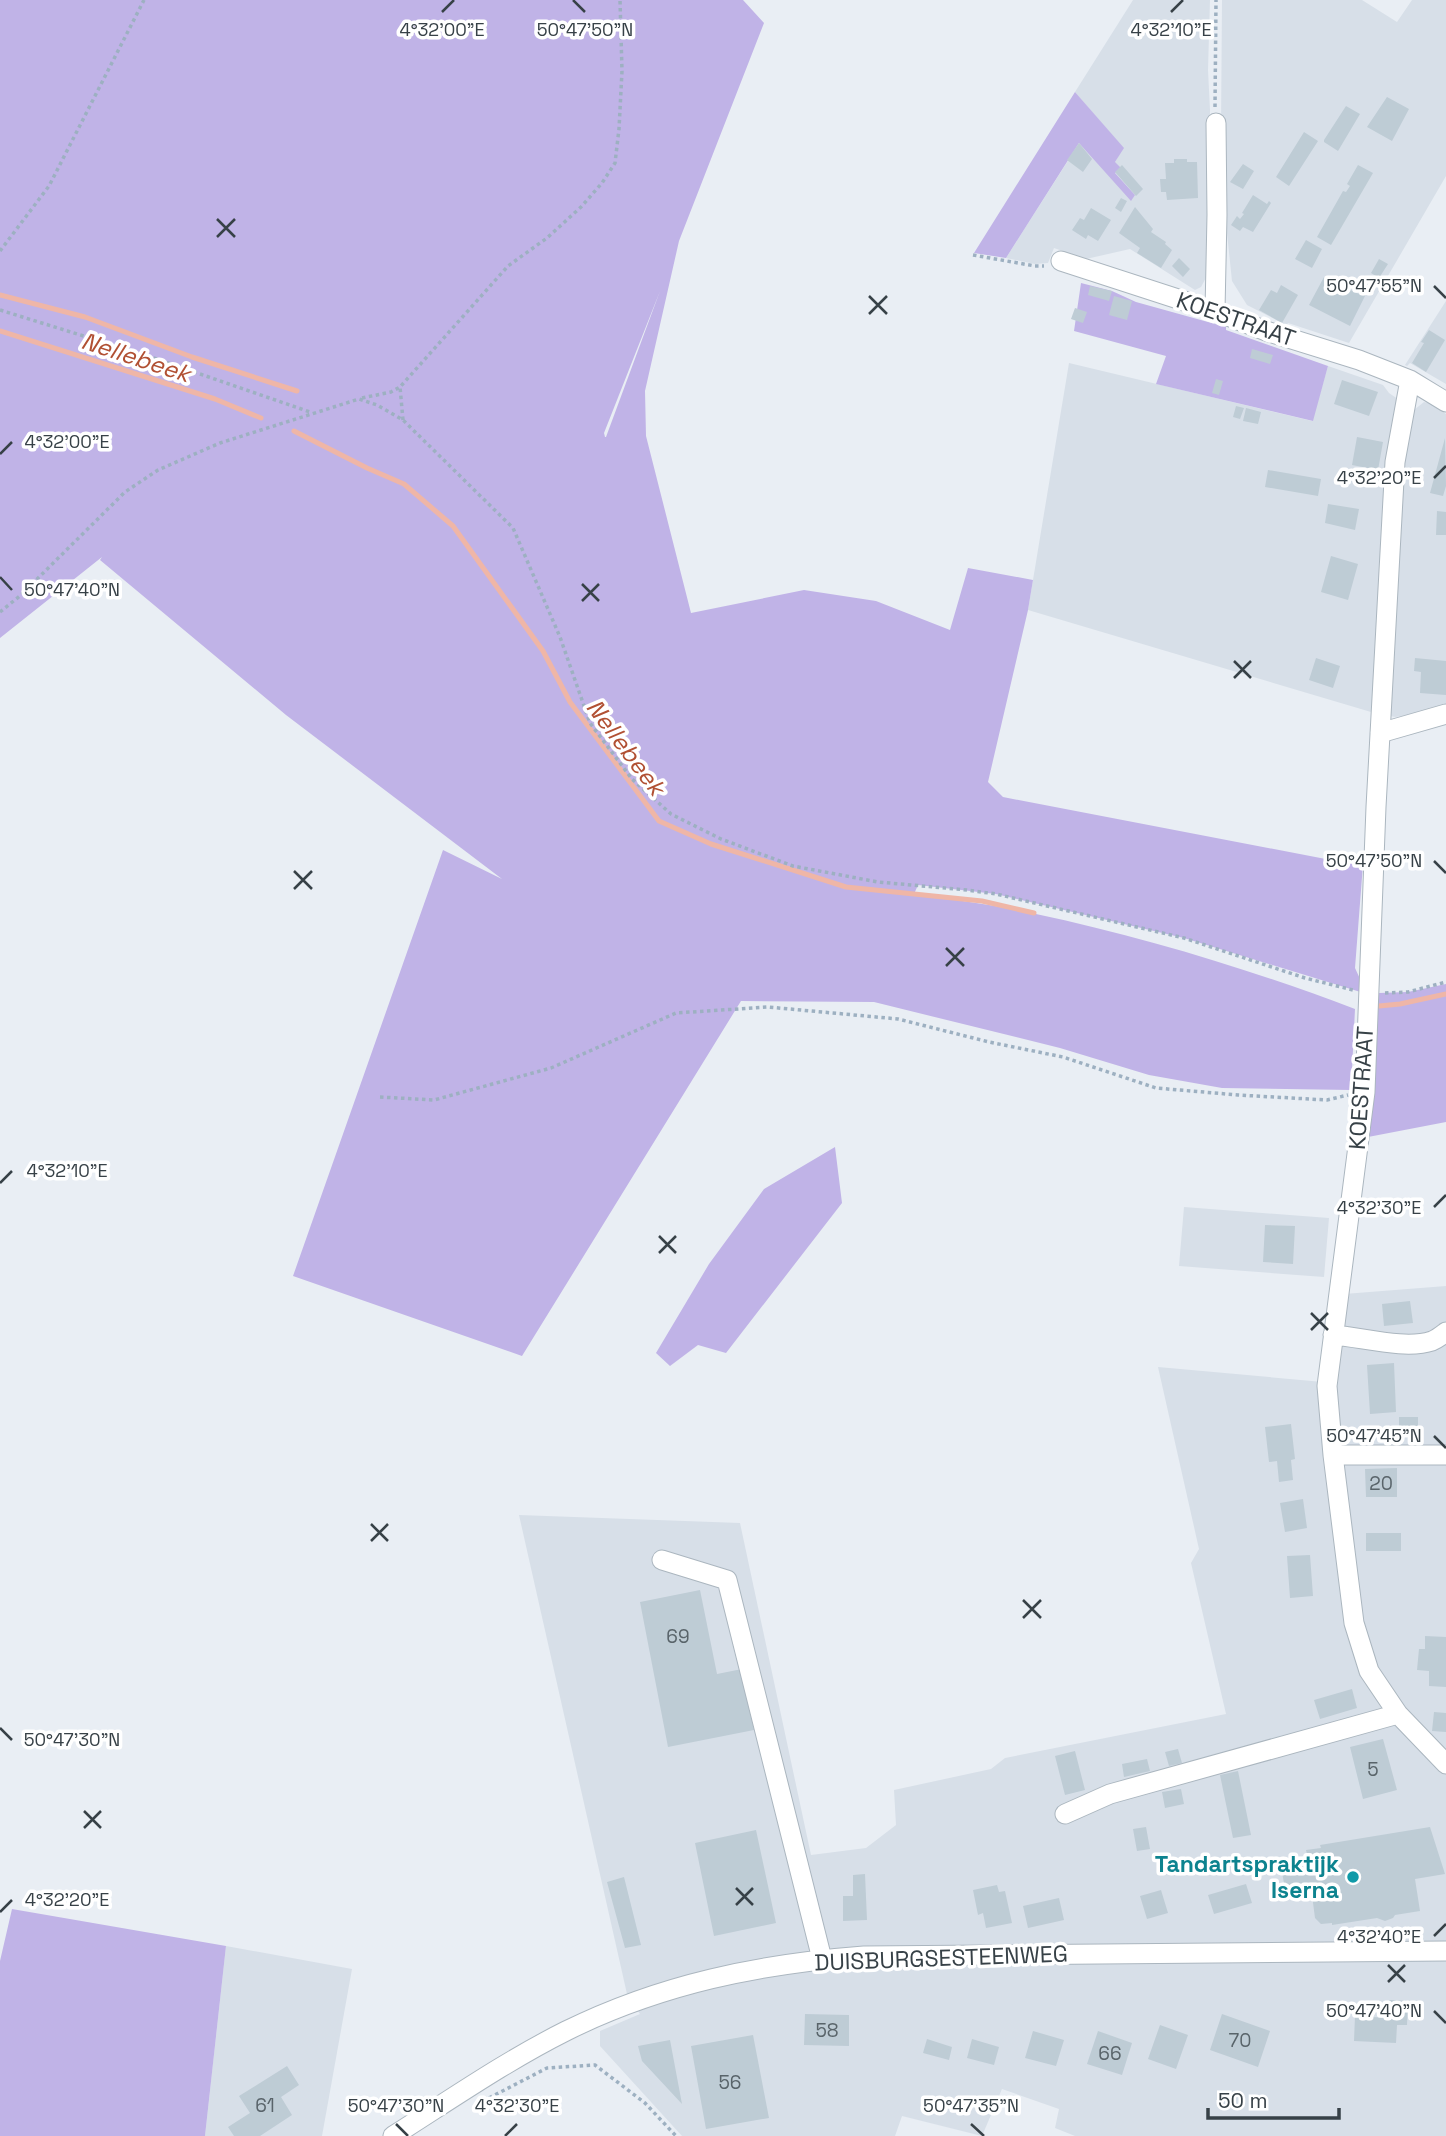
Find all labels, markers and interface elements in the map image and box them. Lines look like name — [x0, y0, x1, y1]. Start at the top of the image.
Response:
text: 4°32'00"E — [399, 18, 485, 41]
text: 50°47'50"N — [537, 18, 633, 41]
text: 4°32'10"E — [1130, 18, 1212, 41]
text: 50°47'55"N — [1326, 274, 1422, 297]
street label: KOESTRAAT — [1173, 285, 1299, 353]
water label: Nellebeek — [78, 325, 197, 390]
text: 4°32'00"E — [24, 430, 110, 453]
text: 4°32'20"E — [1337, 466, 1421, 489]
text: 50°47'40"N — [24, 578, 120, 601]
water label: Nellebeek — [580, 693, 674, 804]
text: 50°47'50"N — [1326, 849, 1422, 872]
street label: KOESTRAAT — [1342, 1025, 1380, 1151]
text: 4°32'10"E — [26, 1159, 108, 1182]
text: 4°32'30"E — [1337, 1196, 1421, 1219]
text: 50°47'45"N — [1326, 1424, 1422, 1447]
house number: 20 — [1369, 1471, 1393, 1496]
house number: 69 — [666, 1624, 690, 1649]
text: 50°47'30"N — [24, 1728, 120, 1751]
house number: 5 — [1367, 1757, 1379, 1782]
place label: Tandartspraktijk Iserna — [1155, 1849, 1339, 1905]
marker: Tandartspraktijk Iserna — [1345, 1869, 1361, 1885]
text: 4°32'20"E — [25, 1888, 109, 1911]
text: 4°32'40"E — [1337, 1925, 1421, 1948]
street label: DUISBURGSESTEENWEG — [814, 1939, 1068, 1977]
text: 50°47'40"N — [1326, 1999, 1422, 2022]
house number: 58 — [815, 2018, 839, 2043]
house number: 70 — [1229, 2028, 1251, 2053]
house number: 66 — [1098, 2041, 1122, 2066]
house number: 56 — [718, 2070, 742, 2095]
scale bar — [1208, 2076, 1339, 2120]
text: 50 m — [1218, 2087, 1268, 2114]
house number: 61 — [255, 2093, 275, 2118]
text: 50°47'30"N — [348, 2094, 444, 2117]
text: 4°32'30"E — [475, 2094, 559, 2117]
text: 50°47'35"N — [923, 2094, 1019, 2117]

